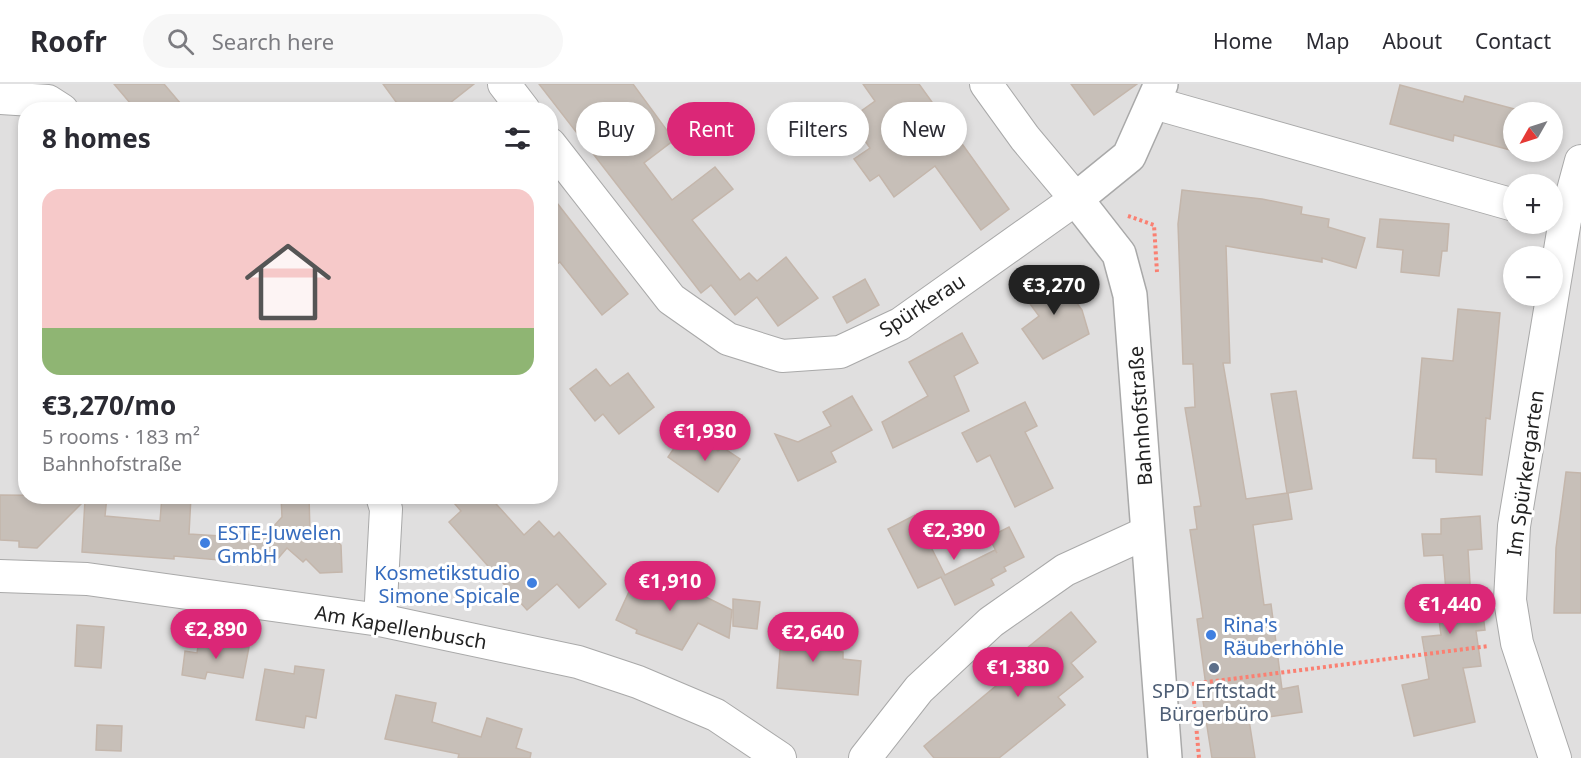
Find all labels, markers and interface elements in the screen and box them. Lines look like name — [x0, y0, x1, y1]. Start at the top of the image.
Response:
search box — [143, 14, 563, 68]
text: Roofr — [30, 22, 107, 60]
icon: search — [164, 25, 197, 58]
text: Search here — [212, 26, 334, 56]
text: Home — [1213, 27, 1273, 55]
text: Map — [1306, 27, 1349, 55]
text: About — [1382, 27, 1442, 55]
text: Contact — [1475, 27, 1551, 55]
chip: Buy — [576, 102, 655, 156]
chip: Rent — [667, 102, 755, 156]
chip: Filters — [767, 102, 869, 156]
chip: New — [881, 102, 967, 156]
north arrow — [1503, 102, 1563, 162]
map controls — [1503, 102, 1563, 306]
text: 8 homes — [42, 120, 151, 156]
icon: filters — [501, 122, 534, 155]
button: + — [1503, 174, 1563, 234]
icon: home — [234, 228, 342, 336]
button: − — [1503, 246, 1563, 306]
pin: €3,270 — [1005, 265, 1103, 316]
street label: Spürkerau — [874, 267, 970, 343]
text: €3,270 — [1023, 271, 1085, 298]
street label: Bahnhofstraße — [1122, 345, 1158, 487]
text: €3,270/mo — [42, 387, 176, 423]
street label: Im Spürkergarten — [1500, 388, 1550, 558]
pin: €1,930 — [656, 411, 754, 462]
text: €1,930 — [674, 417, 736, 444]
text: 5 rooms · 183 m² — [42, 423, 200, 450]
text: Bahnhofstraße — [42, 450, 182, 477]
pin: €2,390 — [905, 510, 1003, 561]
text: €2,390 — [923, 516, 985, 543]
place label: ESTE-Juwelen GmbH — [217, 519, 341, 569]
marker: ESTE-Juwelen GmbH — [198, 536, 212, 550]
place label: Kosmetikstudio Simone Spicale — [374, 559, 520, 609]
pin: €1,910 — [621, 561, 719, 612]
text: €1,910 — [639, 567, 701, 594]
marker: Kosmetikstudio Simone Spicale — [525, 576, 539, 590]
pin: €1,440 — [1401, 584, 1499, 635]
text: €1,440 — [1419, 590, 1481, 617]
street label: Am Kapellenbusch — [313, 599, 489, 655]
pin: €2,890 — [167, 609, 265, 660]
place label: Rina's Räuberhöhle — [1223, 611, 1344, 661]
pin: €2,640 — [764, 612, 862, 663]
text: €2,890 — [185, 615, 247, 642]
text: €2,640 — [782, 618, 844, 645]
marker: Rina's Räuberhöhle — [1204, 628, 1218, 642]
pin: €1,380 — [969, 647, 1067, 698]
text: €1,380 — [987, 653, 1049, 680]
marker: SPD Erftstadt Bürgerbüro — [1207, 661, 1221, 675]
place label: SPD Erftstadt Bürgerbüro — [1152, 677, 1276, 727]

